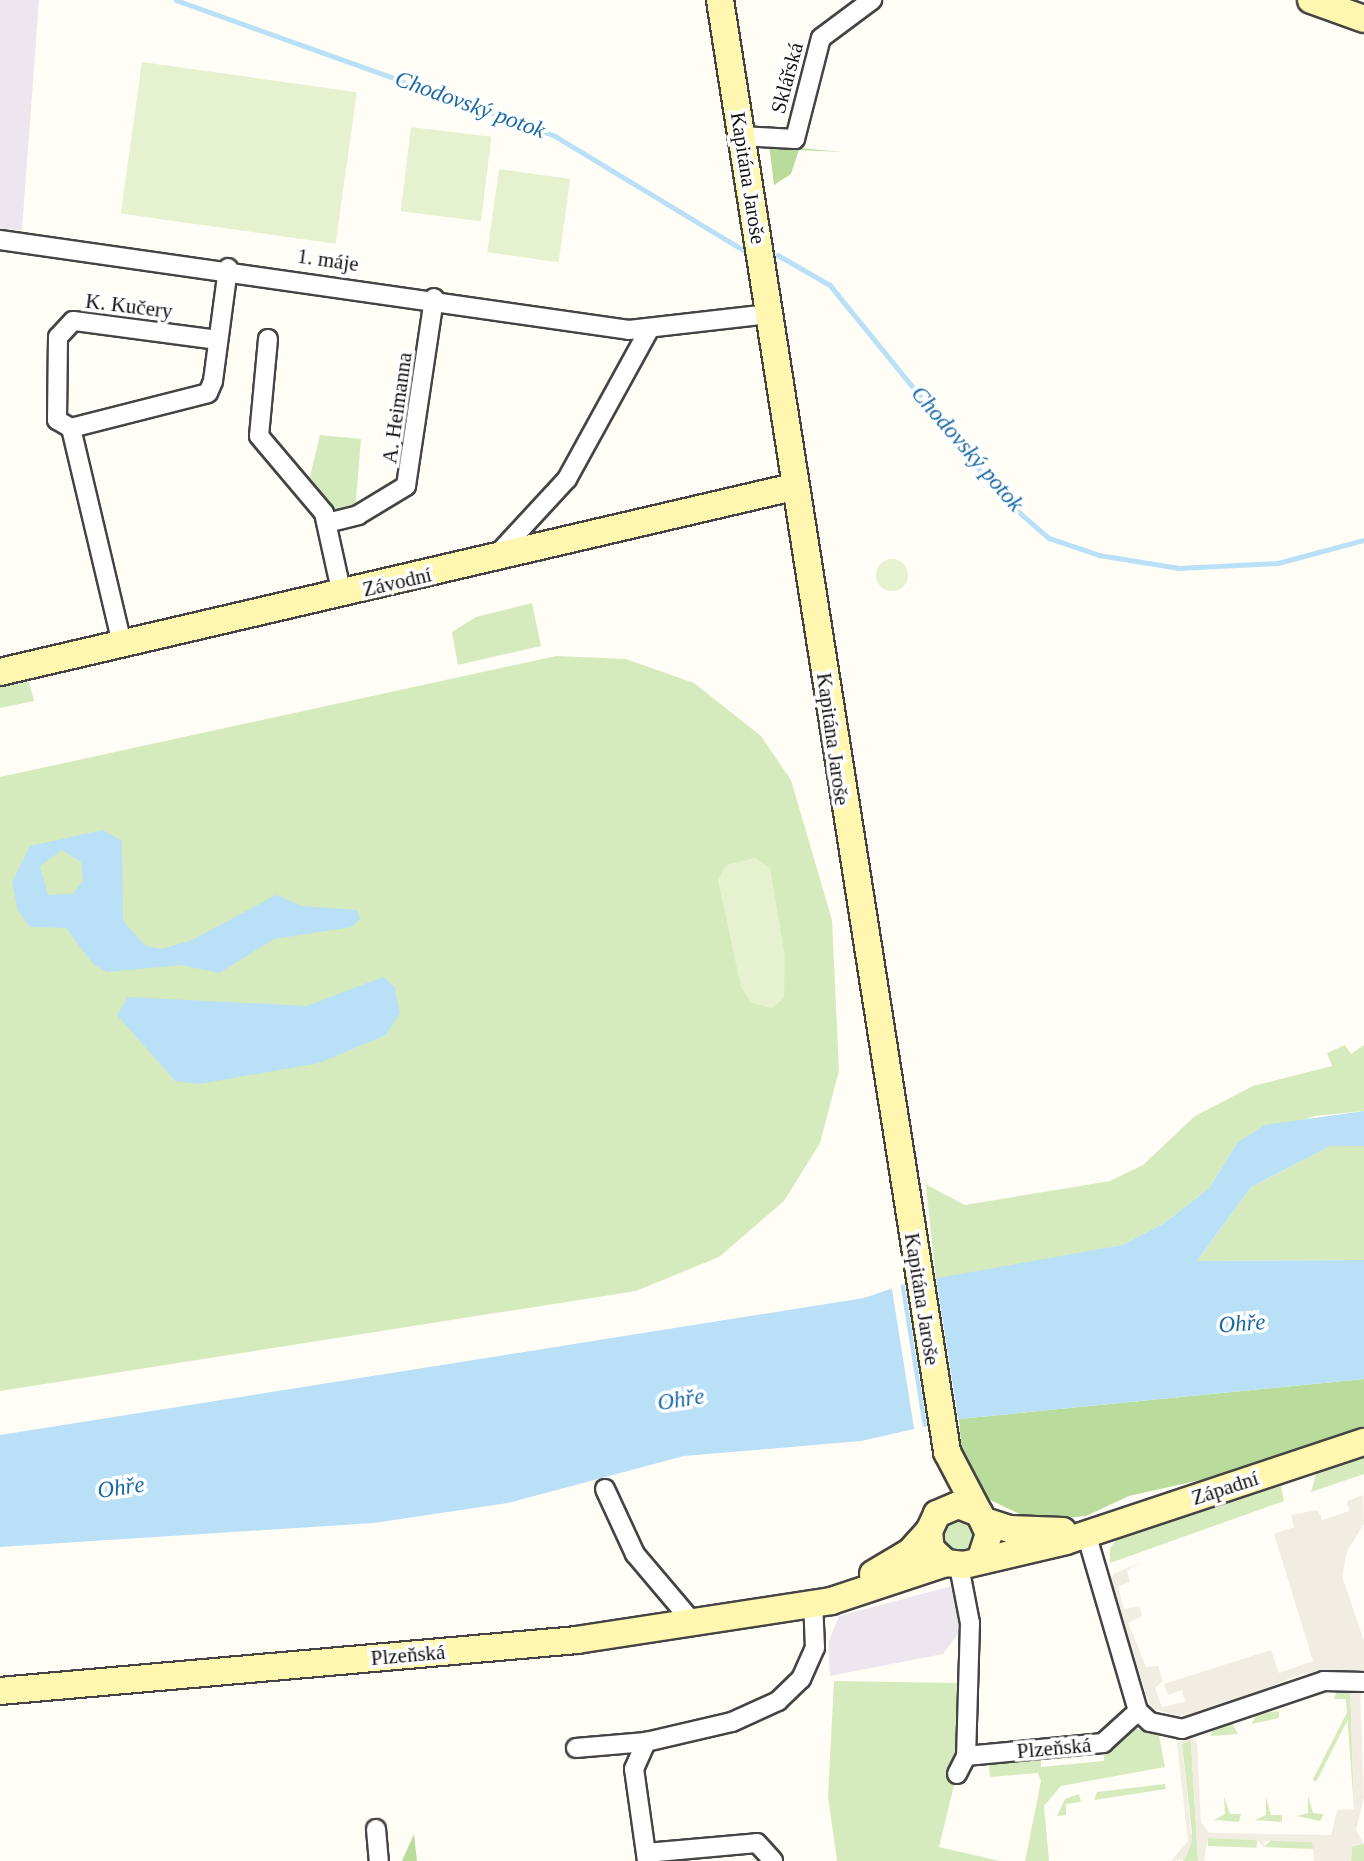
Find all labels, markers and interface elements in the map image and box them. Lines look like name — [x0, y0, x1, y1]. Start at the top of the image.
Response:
street label: Sklářská — [765, 40, 809, 116]
water label: Chodovský potok — [391, 65, 549, 145]
street label: Kapitána Jaroše — [725, 110, 771, 246]
street label: 1. máje — [296, 243, 360, 277]
street label: K. Kučery — [84, 288, 174, 324]
street label: A. Heimanna — [377, 351, 417, 465]
water label: Chodovský potok — [905, 380, 1029, 518]
street label: Závodní — [360, 562, 434, 602]
street label: Kapitána Jaroše — [811, 671, 855, 807]
street label: Kapitána Jaroše — [899, 1231, 945, 1367]
water label: Ohře — [1217, 1309, 1267, 1339]
water label: Ohře — [655, 1383, 707, 1417]
street label: Západní — [1188, 1465, 1262, 1511]
water label: Ohře — [96, 1471, 146, 1505]
street label: Plzeňská — [370, 1639, 446, 1671]
street label: Plzeňská — [1016, 1732, 1092, 1764]

